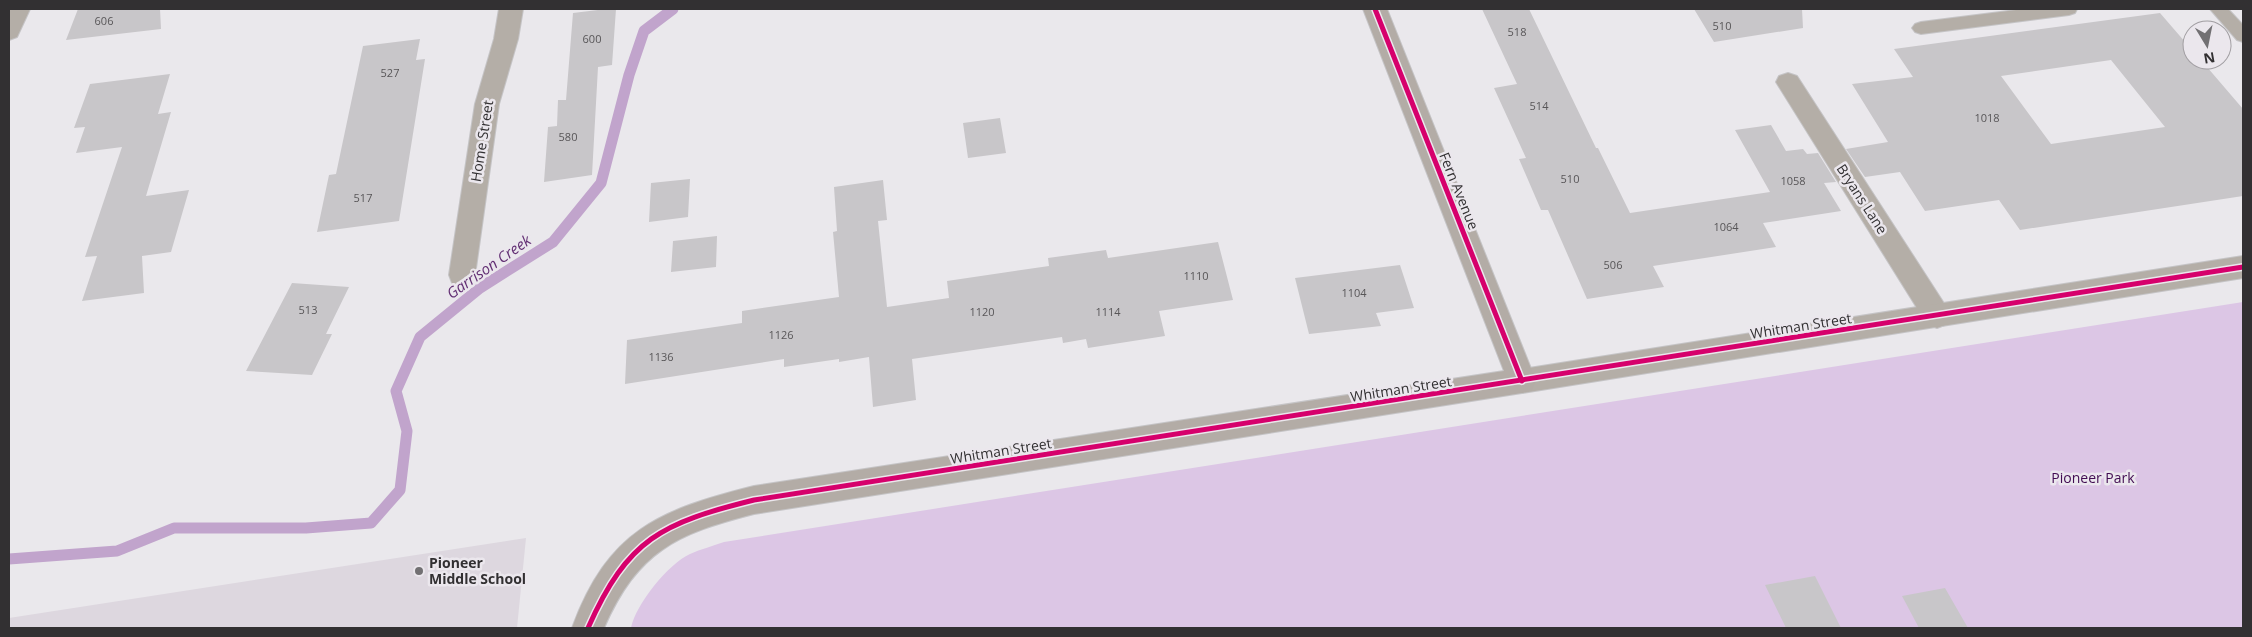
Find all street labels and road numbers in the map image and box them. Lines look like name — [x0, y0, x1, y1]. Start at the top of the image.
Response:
street label: Home Street — [466, 99, 497, 183]
street label: Fern Avenue — [1435, 149, 1484, 232]
street label: Bryans Lane — [1833, 160, 1892, 238]
street label: Whitman Street — [1749, 308, 1853, 343]
street label: Whitman Street — [1349, 371, 1453, 406]
street label: Whitman Street — [949, 433, 1053, 468]

